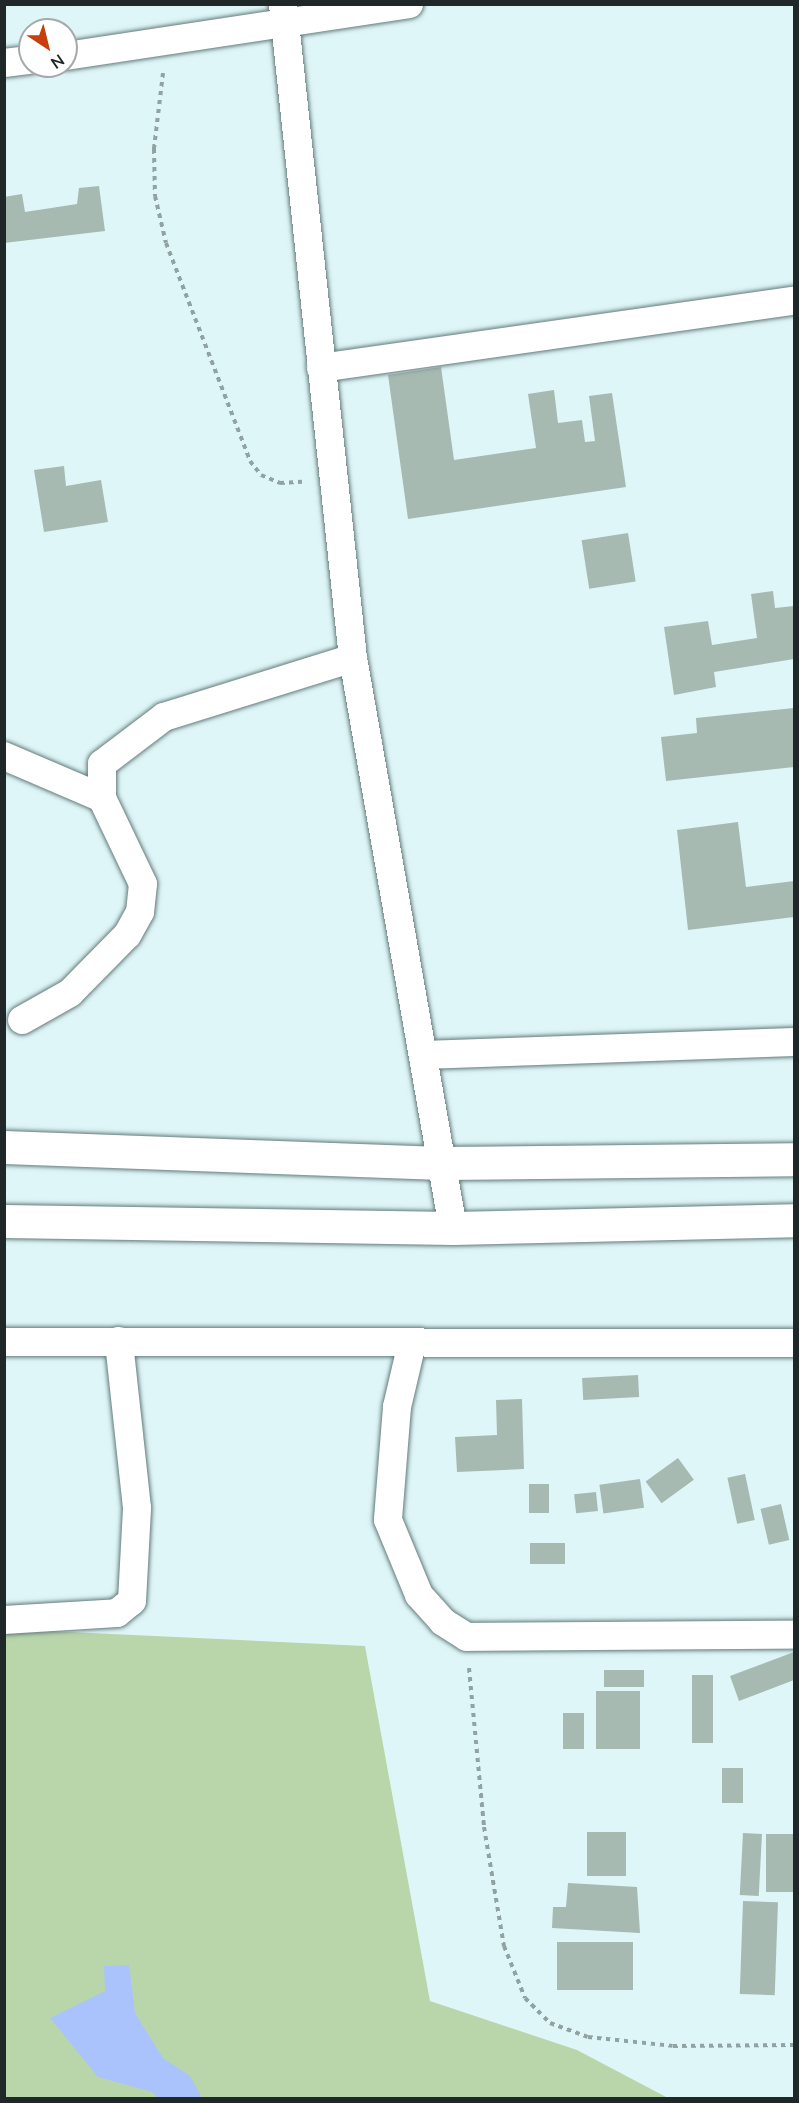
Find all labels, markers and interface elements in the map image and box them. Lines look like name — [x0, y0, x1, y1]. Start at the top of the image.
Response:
north arrow — [18, 18, 78, 78]
text: N — [46, 49, 68, 74]

